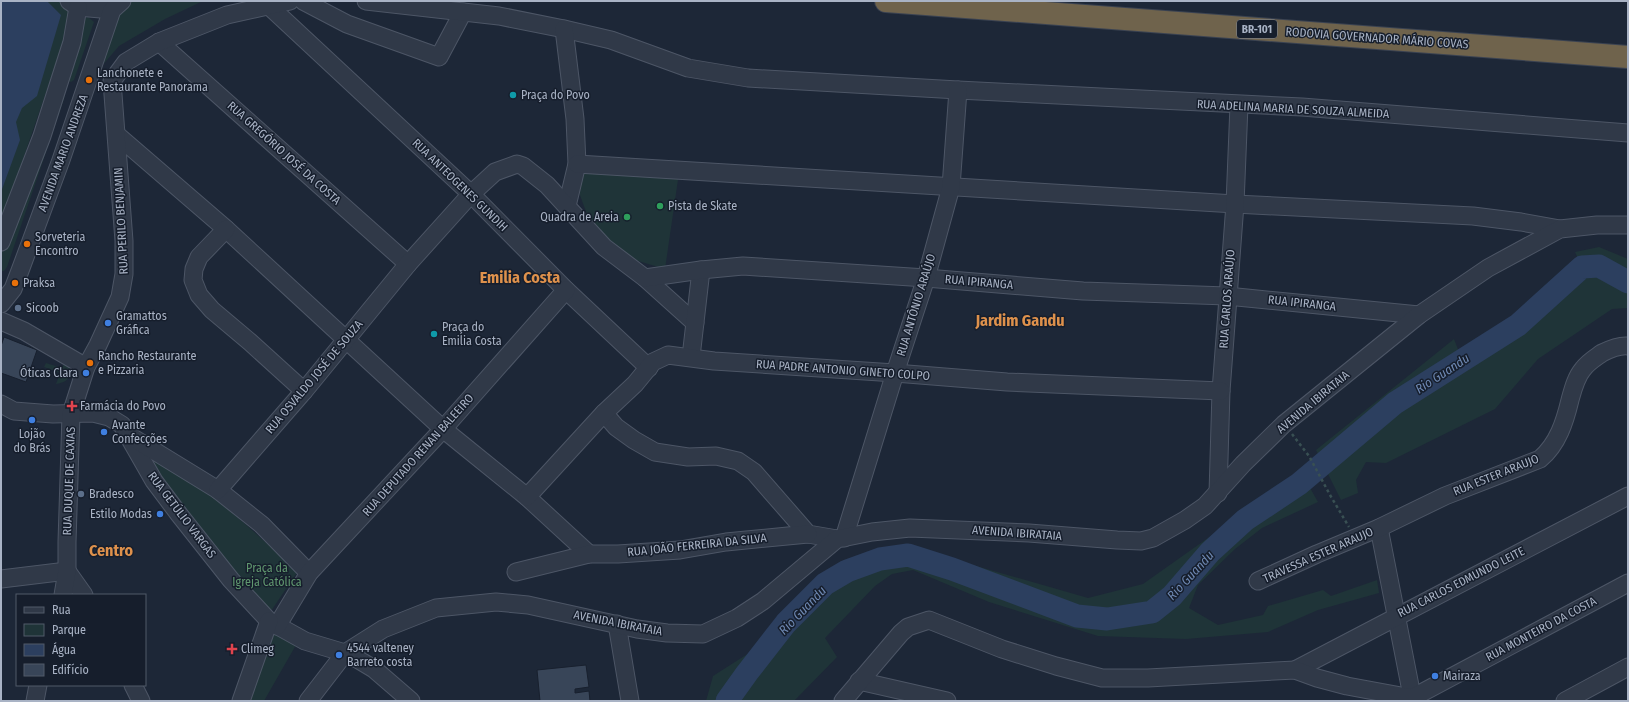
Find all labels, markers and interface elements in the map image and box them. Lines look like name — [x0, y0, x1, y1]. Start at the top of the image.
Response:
road number: BR-101 — [1237, 20, 1277, 38]
street label: RODOVIA GOVERNADOR MÁRIO COVAS — [1285, 24, 1469, 51]
place label: Lanchonete e Restaurante Panorama — [97, 66, 208, 94]
marker: Lanchonete e Restaurante Panorama — [84, 75, 94, 85]
place label: Praça do Povo — [521, 88, 590, 102]
marker: Praça do Povo — [508, 90, 518, 100]
street label: AVENIDA MARIO ANDREZA — [35, 92, 91, 214]
street label: RUA ADELINA MARIA DE SOUZA ALMEIDA — [1196, 97, 1390, 121]
street label: RUA GREGÓRIO JOSÉ DA COSTA — [225, 98, 345, 208]
street label: RUA ANTEOGENES GUNDIH — [409, 136, 511, 234]
street label: RUA PERILO BENJAMIN — [111, 167, 131, 275]
place label: Pista de Skate — [668, 199, 737, 213]
marker: Pista de Skate — [655, 201, 665, 211]
place label: Quadra de Areia — [540, 210, 619, 224]
marker: Quadra de Areia — [622, 212, 632, 222]
place label: Sorveteria Encontro — [35, 230, 86, 258]
marker: Sorveteria Encontro — [22, 239, 32, 249]
street label: RUA CARLOS ARAÚJO — [1216, 249, 1237, 349]
street label: RUA ANTÔNIO ARAÚJO — [893, 252, 938, 358]
district label: Emilia Costa — [480, 268, 560, 287]
street label: RUA IPIRANGA — [944, 272, 1014, 292]
place label: Praksa — [23, 276, 55, 290]
marker: Praksa — [10, 278, 20, 288]
street label: RUA IPIRANGA — [1267, 292, 1337, 314]
place label: Sicoob — [26, 301, 59, 315]
marker: Sicoob — [13, 303, 23, 313]
place label: Gramattos Gráfica — [116, 309, 167, 337]
district label: Jardim Gandu — [974, 311, 1065, 330]
street label: RUA OSVALDO JOSÉ DE SOUZA — [262, 316, 366, 437]
marker: Gramattos Gráfica — [103, 318, 113, 328]
place label: Praça do Emilia Costa — [442, 320, 502, 348]
marker: Praça do Emilia Costa — [429, 329, 439, 339]
place label: Rancho Restaurante e Pizzaria — [98, 349, 196, 377]
water label: Rio Guandu — [1412, 350, 1472, 396]
street label: RUA PADRE ANTONIO GINETO COLPO — [756, 357, 930, 383]
marker: Rancho Restaurante e Pizzaria — [85, 358, 95, 368]
place label: Óticas Clara — [20, 365, 78, 380]
street label: AVENIDA IBIRATAIA — [1274, 367, 1353, 436]
marker: Óticas Clara — [81, 368, 91, 378]
street label: RUA DEPUTADO RENAN BALEEIRO — [359, 391, 477, 519]
place label: Farmácia do Povo — [80, 399, 166, 413]
marker: Farmácia do Povo — [67, 401, 77, 411]
marker: Lojão do Brás — [27, 415, 37, 425]
place label: Avante Confecções — [112, 418, 167, 446]
street label: RUA DUQUE DE CAXIAS — [60, 426, 78, 536]
place label: Lojão do Brás — [14, 427, 50, 455]
marker: Avante Confecções — [99, 427, 109, 437]
street label: RUA ESTER ARAUJO — [1451, 451, 1541, 499]
street label: RUA GETÚLIO VARGAS — [145, 469, 220, 561]
place label: Bradesco — [89, 487, 134, 501]
marker: Bradesco — [76, 489, 86, 499]
place label: Estilo Modas — [90, 507, 152, 521]
marker: Estilo Modas — [155, 509, 165, 519]
street label: AVENIDA IBIRATAIA — [972, 523, 1063, 543]
street label: TRAVESSA ESTER ARAUJO — [1261, 524, 1375, 586]
street label: RUA JOÃO FERREIRA DA SILVA — [627, 530, 768, 559]
district label: Centro — [89, 541, 134, 560]
street label: RUA CARLOS EDMUNDO LEITE — [1395, 544, 1527, 620]
water label: Rio Guandu — [1164, 548, 1217, 603]
park label: Praça da Igreja Católica — [232, 561, 302, 589]
water label: Rio Guandu — [776, 583, 829, 638]
legend — [16, 594, 146, 686]
street label: RUA MONTEIRO DA COSTA — [1483, 594, 1599, 664]
text: Rua — [52, 603, 71, 617]
street label: AVENIDA IBIRATAIA — [572, 608, 664, 639]
text: Parque — [52, 623, 86, 637]
place label: 4544 valteney Barreto costa — [347, 641, 415, 669]
text: Água — [52, 642, 76, 657]
place label: Climeg — [241, 642, 274, 656]
marker: Climeg — [226, 643, 238, 655]
marker: 4544 valteney Barreto costa — [334, 650, 344, 660]
text: Edifício — [52, 663, 89, 677]
place label: Mairaza — [1443, 669, 1481, 683]
marker: Mairaza — [1430, 671, 1440, 681]

